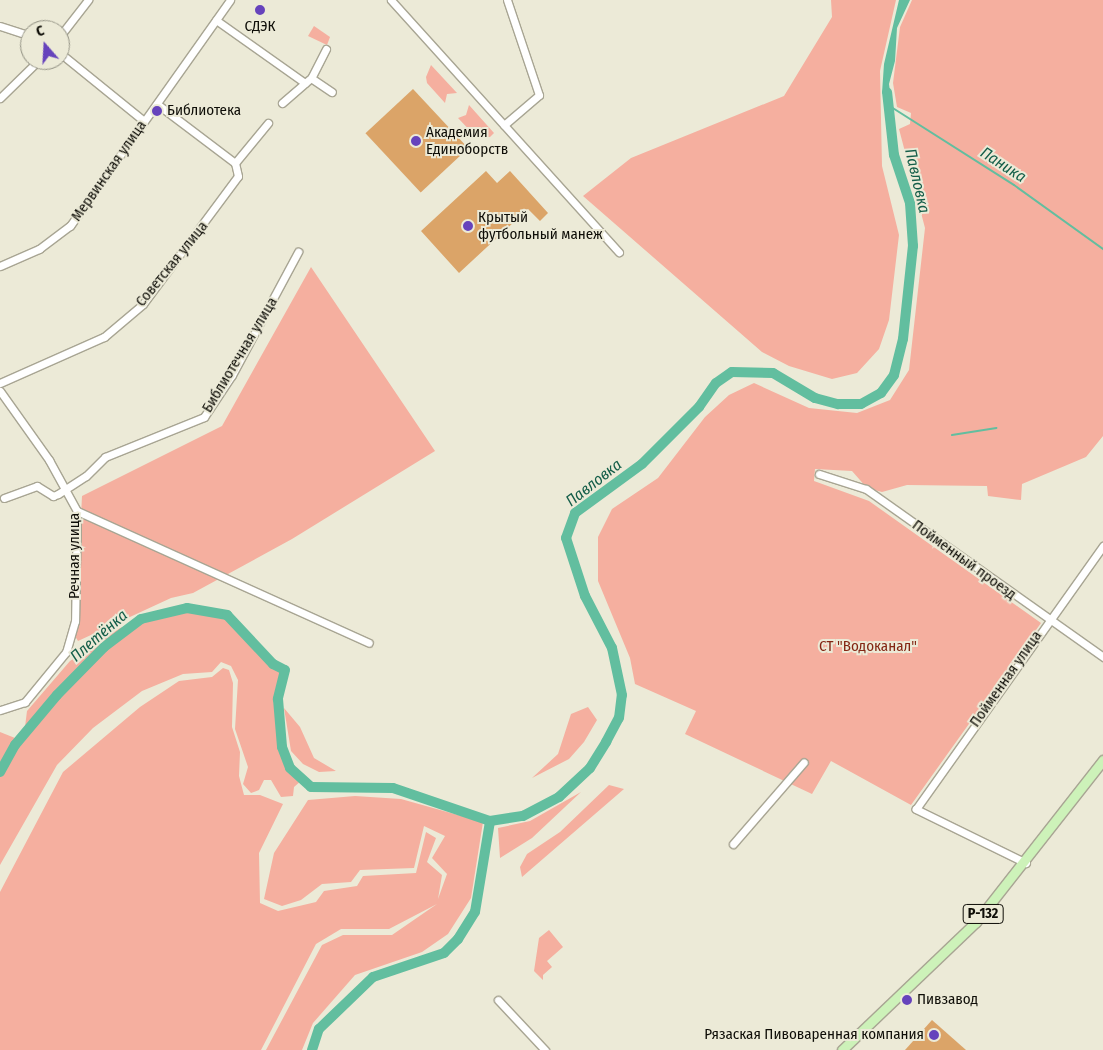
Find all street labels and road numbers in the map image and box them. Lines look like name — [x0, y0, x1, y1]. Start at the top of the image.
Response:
street label: Мервинская улица — [68, 117, 150, 225]
street label: Советская улица — [132, 218, 212, 310]
street label: Библиотечная улица — [198, 294, 282, 416]
street label: Речная улица — [66, 513, 84, 599]
street label: Пойменный проезд — [909, 516, 1019, 604]
street label: Пойменная улица — [966, 627, 1046, 731]
road number: Р-132 — [962, 902, 1004, 926]

